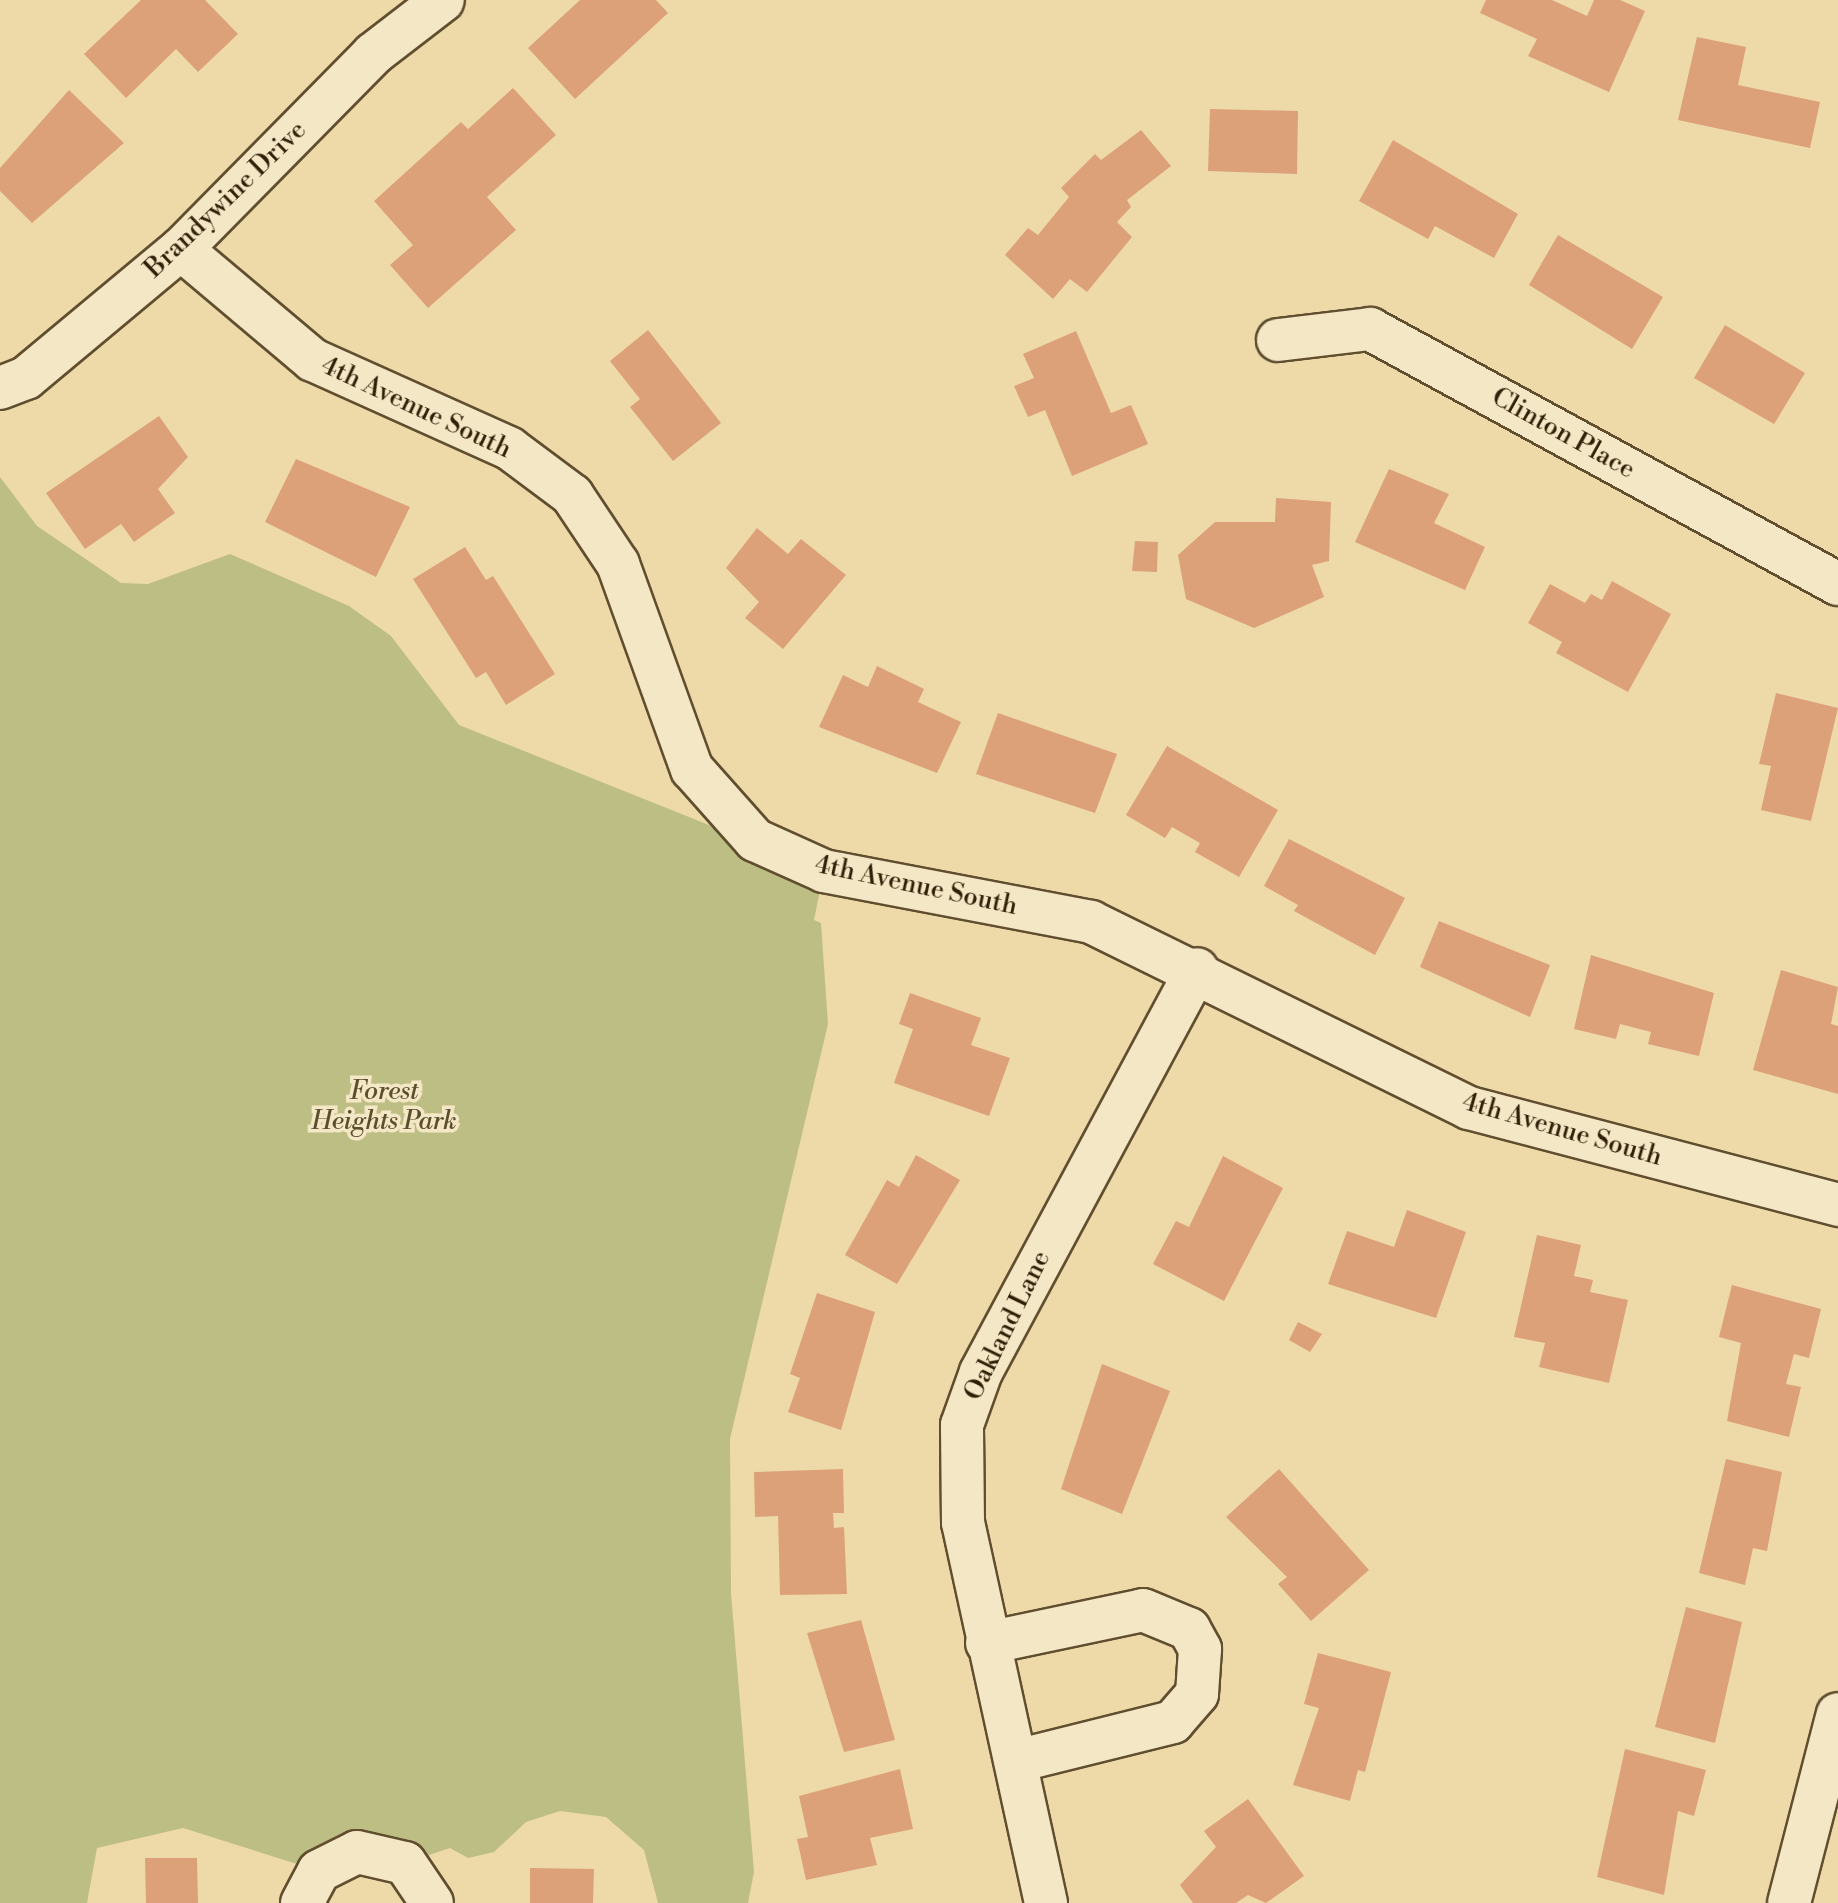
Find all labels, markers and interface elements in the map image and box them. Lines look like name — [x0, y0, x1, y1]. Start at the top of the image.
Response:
street label: Brandywine Drive — [139, 115, 313, 285]
street label: 4th Avenue South — [316, 350, 516, 466]
street label: Clinton Place — [1486, 382, 1640, 486]
street label: 4th Avenue South — [812, 849, 1020, 923]
park label: Forest Heights Park — [311, 1076, 457, 1138]
street label: 4th Avenue South — [1459, 1087, 1665, 1173]
street label: Oakland Lane — [958, 1246, 1058, 1406]

